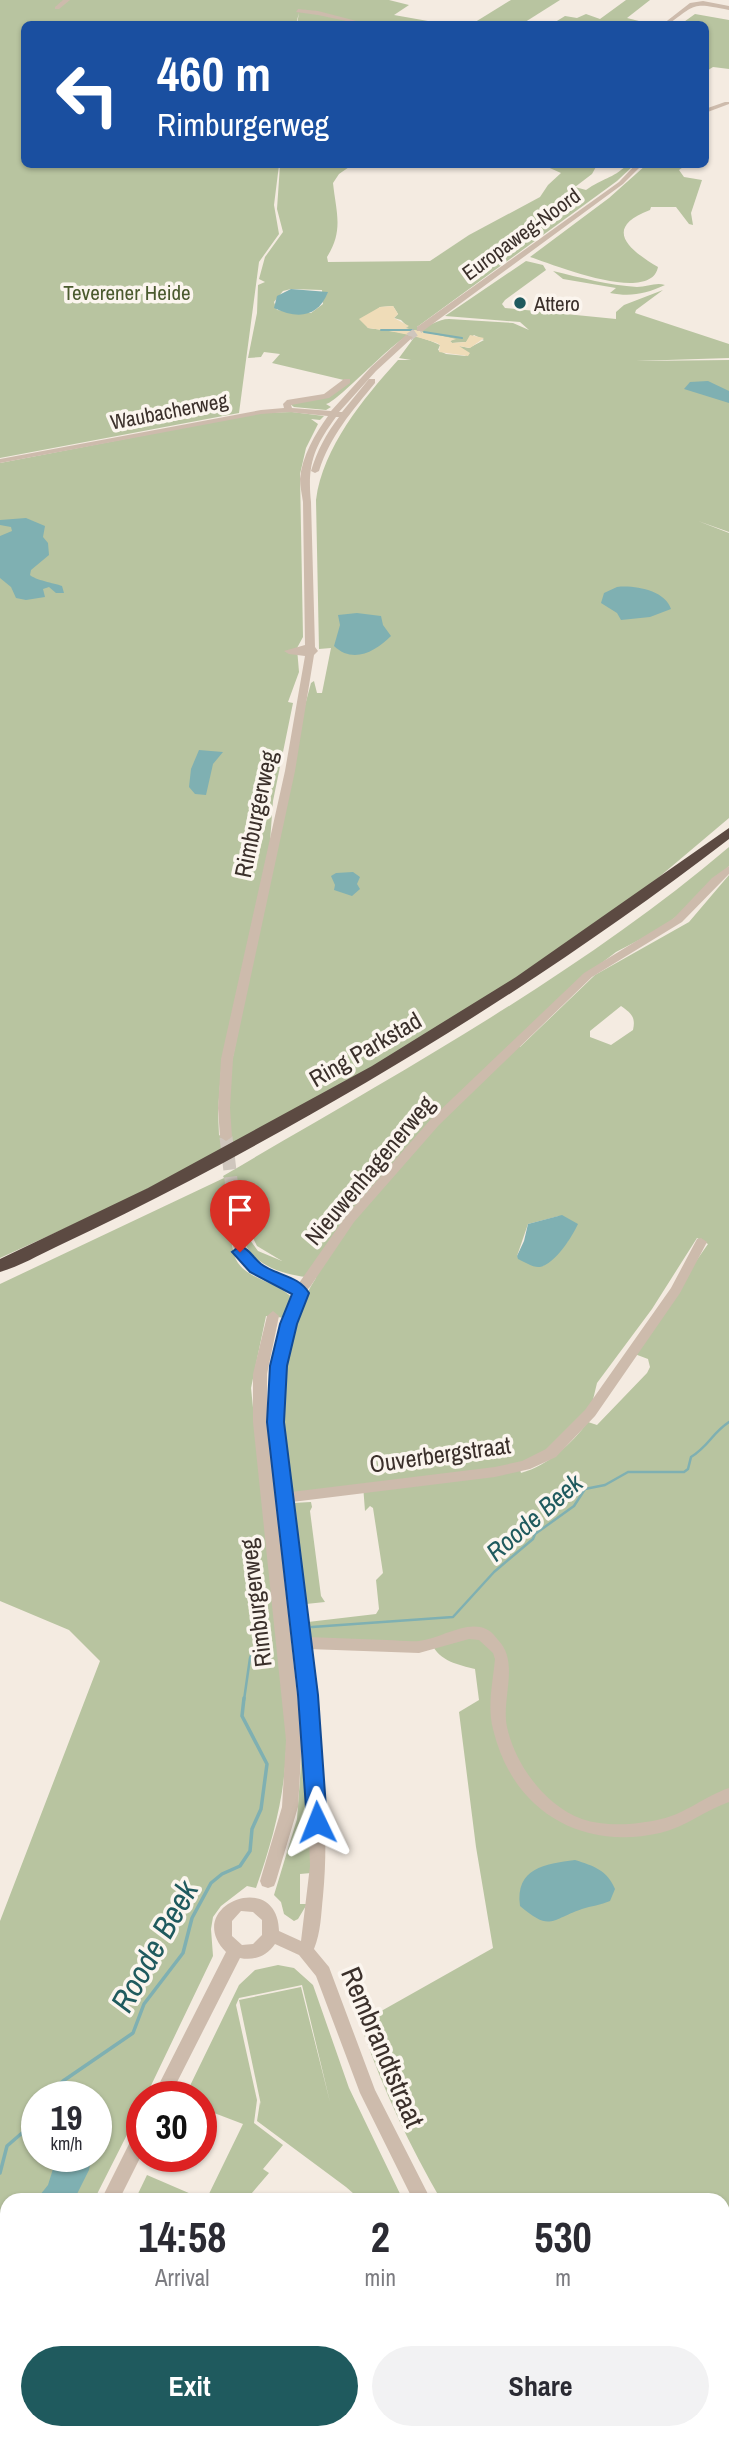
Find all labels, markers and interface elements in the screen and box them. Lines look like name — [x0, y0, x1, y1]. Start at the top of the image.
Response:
text: 460 m — [157, 40, 271, 106]
icon: left — [42, 49, 133, 140]
text: Rimburgerweg — [157, 103, 329, 146]
street label: Europaweg-Noord — [456, 181, 586, 287]
park label: Teverener Heide — [63, 278, 191, 307]
place label: Attero — [533, 289, 580, 318]
marker: Attero — [512, 295, 528, 311]
street label: Waubacherweg — [108, 385, 231, 437]
street label: Rimburgerweg — [226, 748, 284, 880]
street label: Ring Parkstad — [303, 1004, 427, 1094]
street label: Nieuwenhagenerweg — [297, 1088, 441, 1252]
pin — [210, 1180, 270, 1252]
icon: arrive — [221, 1191, 259, 1229]
street label: Ouverbergstraat — [367, 1428, 513, 1480]
water label: Roode Beek — [478, 1464, 591, 1569]
street label: Rimburgerweg — [231, 1537, 279, 1669]
position arrow — [280, 1785, 354, 1859]
water label: Roode Beek — [100, 1872, 208, 2020]
street label: Rembrandtstraat — [332, 1961, 434, 2133]
speed limit sign: 30 — [126, 2081, 217, 2172]
text: 19 — [51, 2094, 82, 2141]
text: km/h — [51, 2131, 83, 2156]
text: 14:58 — [138, 2209, 226, 2265]
text: 2 — [371, 2209, 390, 2265]
text: 530 — [534, 2209, 592, 2265]
text: Arrival — [155, 2262, 210, 2293]
text: min — [365, 2262, 396, 2293]
text: m — [555, 2262, 571, 2293]
button: Exit — [21, 2346, 358, 2426]
button: Share — [372, 2346, 709, 2426]

